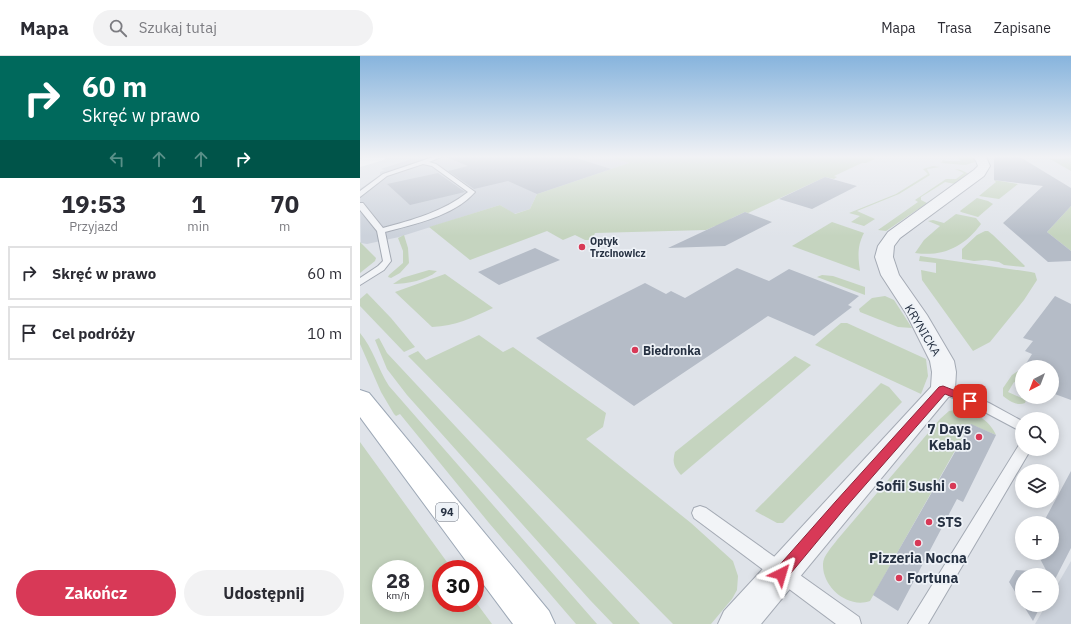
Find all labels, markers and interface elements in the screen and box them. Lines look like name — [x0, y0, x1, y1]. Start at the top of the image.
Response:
search box — [93, 10, 373, 46]
text: Mapa — [20, 16, 69, 40]
icon: search — [107, 17, 129, 39]
text: Szukaj tutaj — [139, 18, 217, 37]
text: Mapa — [881, 19, 916, 37]
text: Trasa — [938, 19, 972, 37]
text: Zapisane — [994, 19, 1051, 37]
text: 60 m — [82, 68, 147, 105]
icon: right — [16, 72, 68, 124]
text: Skręć w prawo — [82, 104, 200, 127]
icon: left — [106, 148, 128, 170]
icon: ahead — [148, 148, 170, 170]
icon: ahead — [190, 148, 212, 170]
icon: right — [232, 148, 254, 170]
text: 19:53 — [61, 188, 126, 220]
text: 1 — [191, 188, 206, 220]
text: 70 — [270, 188, 299, 220]
text: Przyjazd — [69, 218, 118, 235]
text: min — [187, 218, 209, 235]
text: m — [279, 218, 290, 235]
place label: Optyk Trzcinowicz — [590, 235, 646, 260]
marker: Optyk Trzcinowicz — [577, 242, 587, 252]
icon: right — [18, 262, 40, 284]
text: Skręć w prawo — [52, 264, 156, 283]
text: 60 m — [307, 264, 342, 283]
street label: KRYNICKA — [902, 301, 945, 359]
icon: arrive — [18, 322, 40, 344]
text: Cel podróży — [52, 324, 135, 343]
text: 10 m — [307, 324, 342, 343]
place label: Biedronka — [643, 343, 701, 358]
marker: Biedronka — [630, 345, 640, 355]
north arrow — [1015, 360, 1059, 404]
map controls — [1015, 360, 1059, 612]
pin — [953, 384, 987, 418]
icon: arrive — [959, 390, 981, 412]
button: search — [1015, 412, 1059, 456]
place label: 7 Days Kebab — [927, 420, 971, 454]
marker: 7 Days Kebab — [974, 432, 984, 442]
button: layers — [1015, 464, 1059, 508]
place label: Sofii Sushi — [876, 477, 945, 495]
marker: Sofii Sushi — [948, 481, 958, 491]
road number: 94 — [436, 503, 458, 521]
place label: STS — [937, 513, 962, 531]
button: + — [1015, 516, 1059, 560]
marker: STS — [924, 517, 934, 527]
marker: Pizzeria Nocna — [913, 538, 923, 548]
place label: Pizzeria Nocna — [869, 549, 967, 567]
position arrow — [760, 553, 802, 595]
speed limit sign: 30 — [432, 560, 484, 612]
text: 28 — [386, 567, 410, 594]
button: − — [1015, 568, 1059, 612]
place label: Fortuna — [907, 569, 958, 587]
button: Zakończ — [16, 570, 176, 616]
button: Udostępnij — [184, 570, 344, 616]
marker: Fortuna — [894, 573, 904, 583]
text: km/h — [386, 589, 410, 602]

